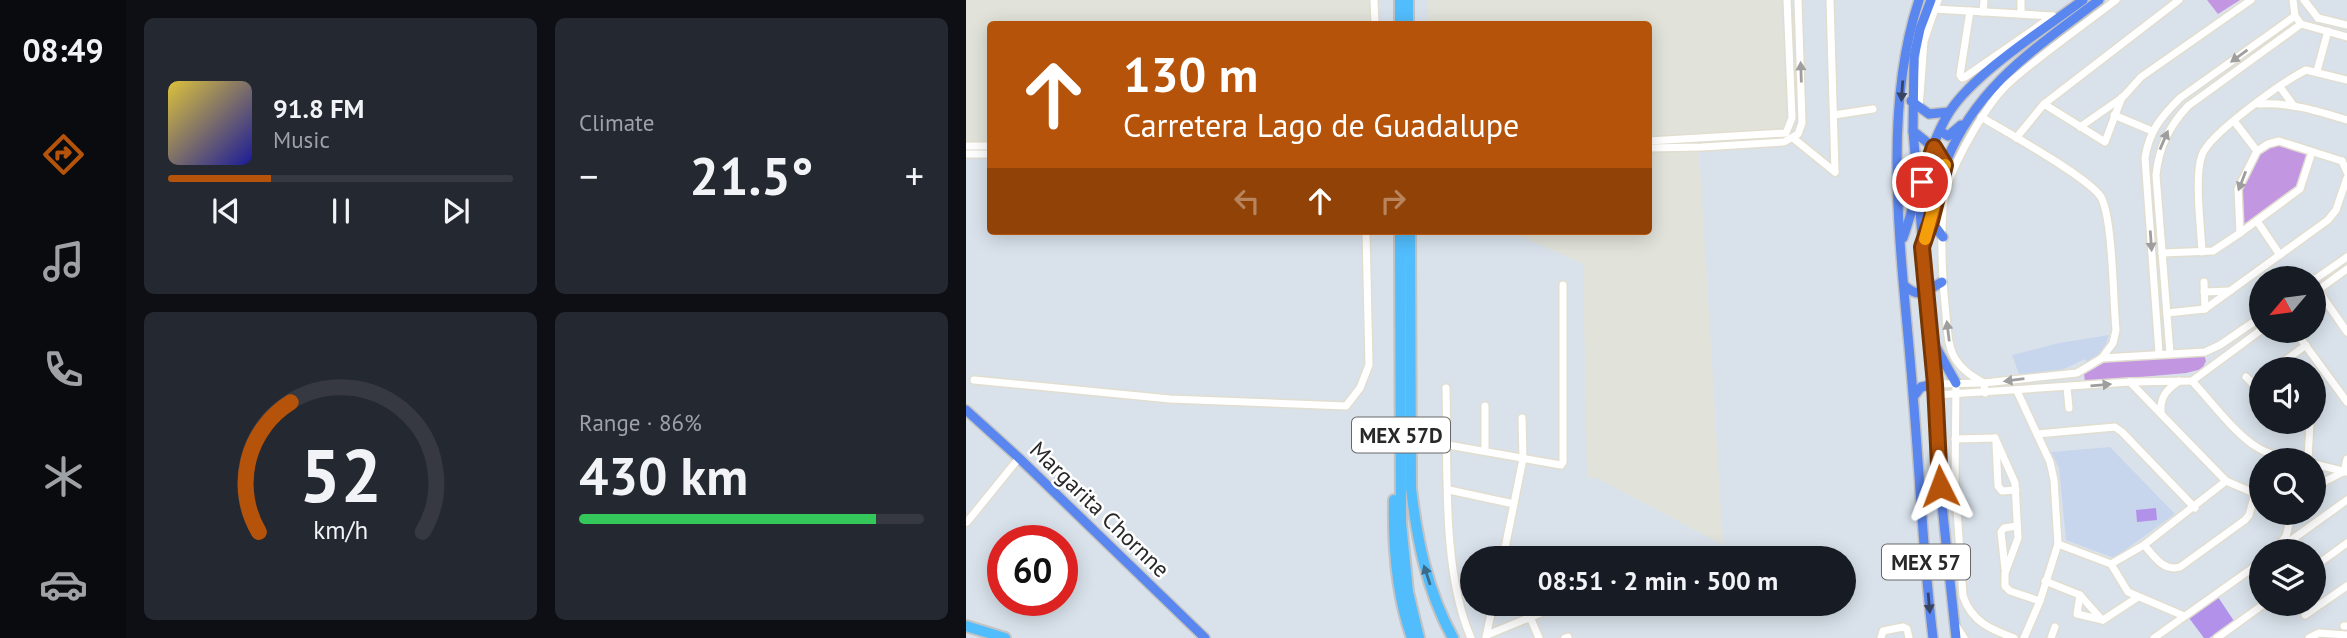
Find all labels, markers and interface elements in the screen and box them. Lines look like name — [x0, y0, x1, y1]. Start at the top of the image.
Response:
text: 08:49 — [22, 29, 104, 71]
text: 130 m — [1123, 42, 1258, 106]
icon: ahead — [1008, 49, 1099, 140]
one-way arrow — [2230, 49, 2249, 63]
one-way arrow — [1795, 61, 1806, 83]
one-way arrow — [1896, 80, 1907, 102]
text: 91.8 FM — [273, 92, 364, 125]
text: Carretera Lago de Guadalupe — [1123, 104, 1519, 146]
text: Climate — [579, 108, 654, 137]
text: Music — [273, 125, 330, 154]
one-way arrow — [2159, 129, 2170, 150]
icon: directions — [39, 130, 88, 179]
text: 21.5° — [690, 142, 813, 209]
text: − — [579, 151, 598, 200]
text: + — [905, 151, 924, 200]
pin — [1892, 152, 1952, 212]
icon: arrive — [1903, 163, 1941, 201]
one-way arrow — [2236, 171, 2247, 192]
icon: left — [1228, 182, 1266, 220]
icon: ahead — [1301, 182, 1339, 220]
icon: right — [1374, 182, 1412, 220]
icon: previous — [207, 192, 245, 230]
icon: pause — [322, 192, 360, 230]
icon: next — [437, 192, 475, 230]
one-way arrow — [2146, 230, 2157, 252]
icon: music — [39, 237, 88, 286]
north arrow — [2249, 266, 2326, 343]
map controls — [2249, 266, 2326, 616]
one-way arrow — [1942, 320, 1953, 342]
icon: phone — [39, 345, 88, 394]
button: sound — [2249, 357, 2326, 434]
one-way arrow — [2003, 374, 2025, 385]
one-way arrow — [2091, 379, 2113, 390]
text: Range · 86% — [579, 408, 702, 437]
road number: MEX 57D — [1352, 418, 1450, 452]
text: 52 — [299, 428, 382, 522]
street label: Margarita Chornne — [1024, 435, 1176, 583]
text: 430 km — [579, 442, 748, 509]
button: search — [2249, 448, 2326, 525]
position arrow — [1903, 449, 1977, 523]
icon: climate — [39, 452, 88, 501]
text: km/h — [313, 514, 368, 546]
speed limit sign: 60 — [987, 525, 1078, 616]
button: layers — [2249, 539, 2326, 616]
road number: MEX 57 — [1882, 544, 1970, 580]
icon: car — [39, 560, 88, 609]
text: 08:51 · 2 min · 500 m — [1538, 564, 1778, 597]
one-way arrow — [1421, 565, 1432, 586]
one-way arrow — [1924, 592, 1935, 614]

